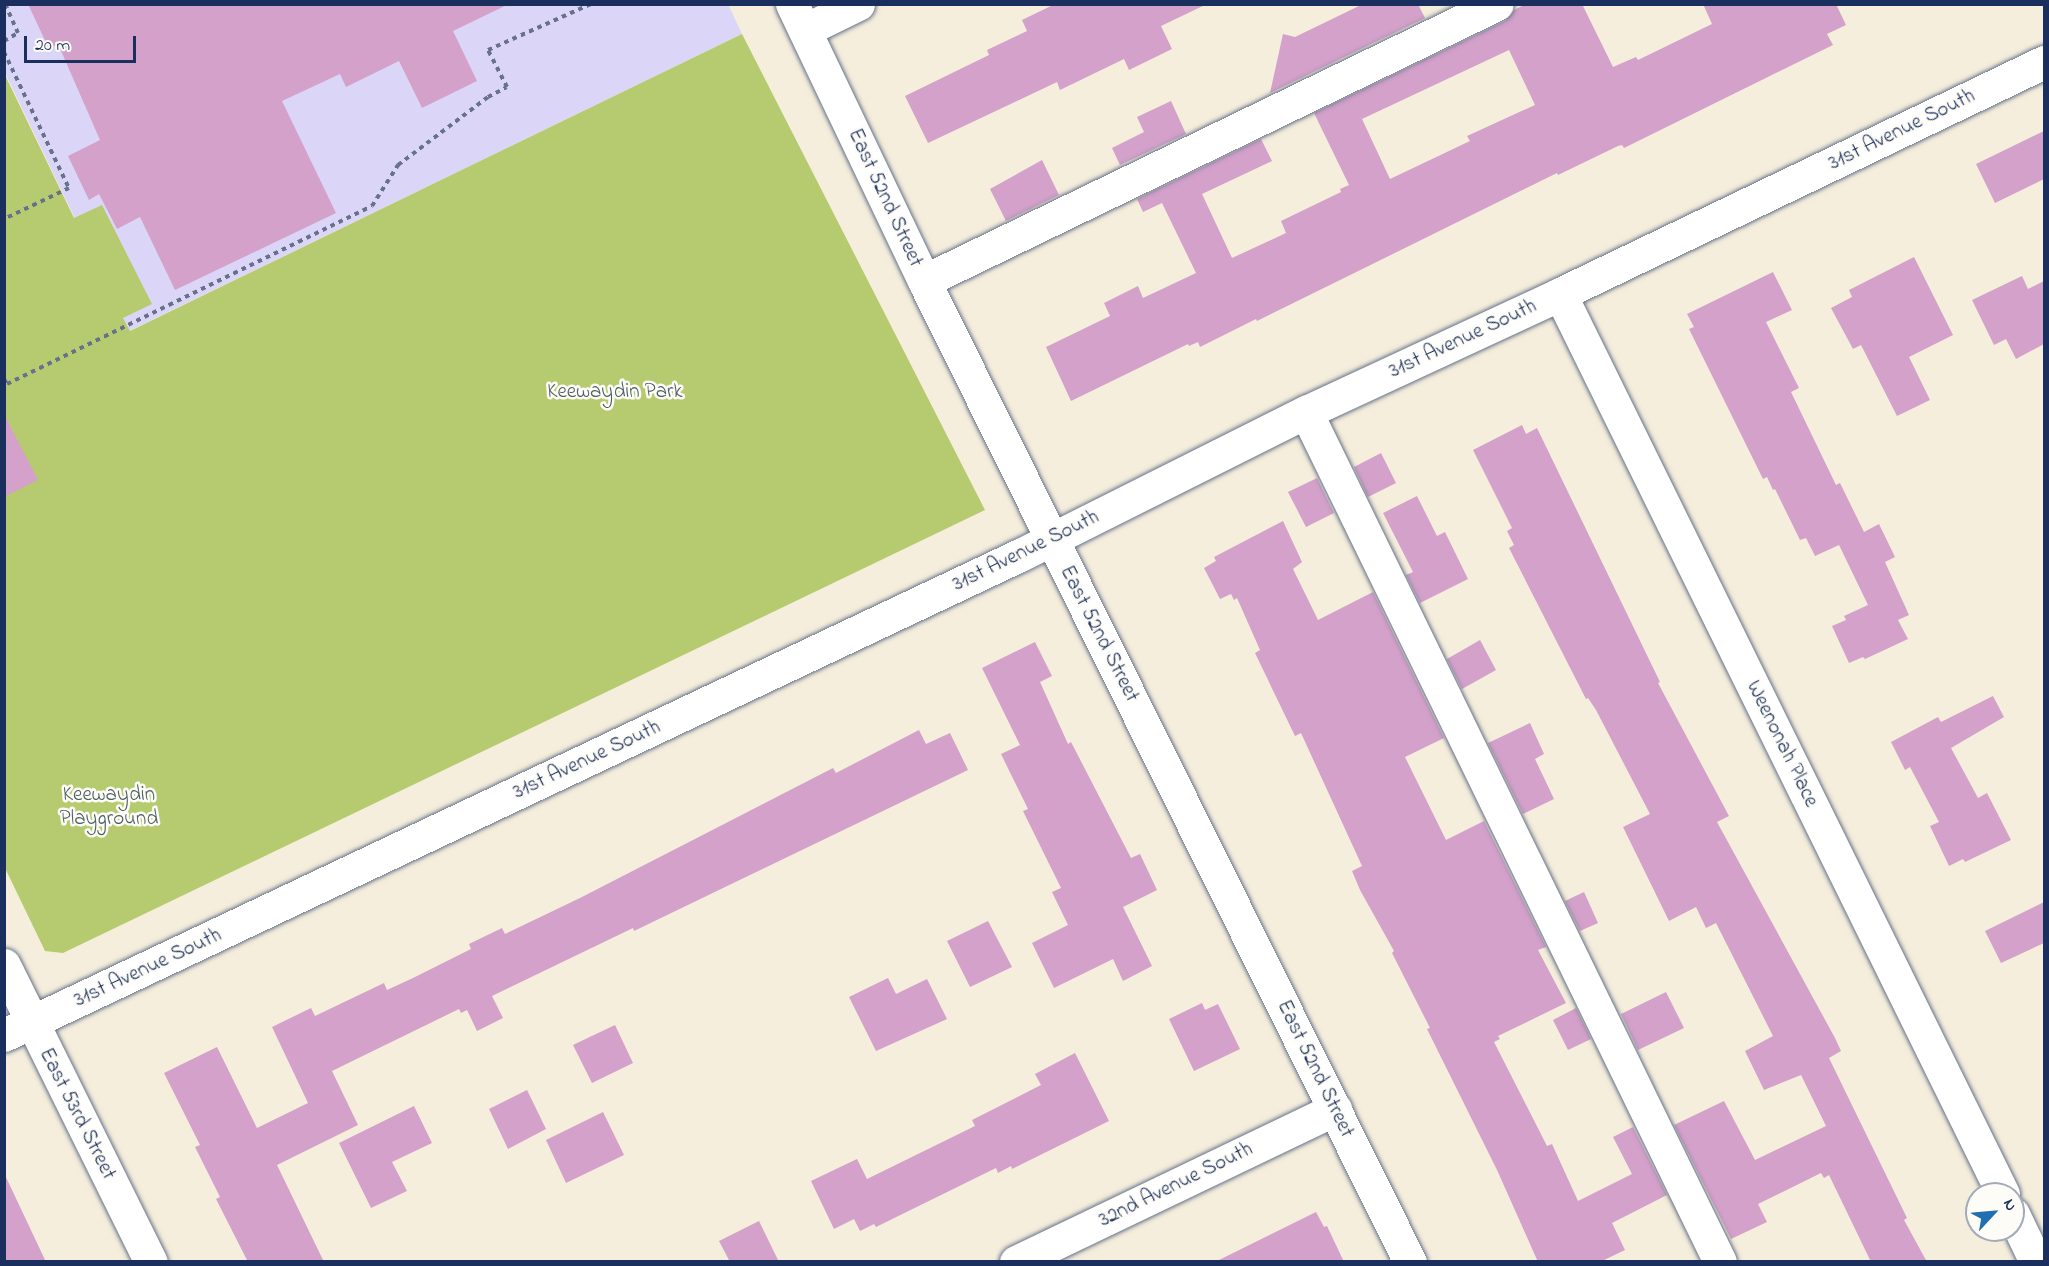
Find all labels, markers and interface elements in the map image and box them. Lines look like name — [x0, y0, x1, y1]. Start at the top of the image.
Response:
scale bar — [27, 24, 140, 62]
text: 20 m — [35, 33, 70, 59]
street label: 31st Avenue South — [1825, 84, 1979, 176]
street label: East 52nd Street — [842, 125, 928, 271]
street label: 31st Avenue South — [1385, 294, 1541, 384]
park label: Keewaydin Park — [547, 379, 683, 405]
street label: 31st Avenue South — [949, 505, 1103, 597]
street label: East 52nd Street — [1054, 562, 1144, 706]
street label: Weenonah Place — [1740, 677, 1824, 811]
street label: 31st Avenue South — [509, 715, 665, 805]
park label: Keewaydin Playground — [60, 782, 158, 832]
street label: 31st Avenue South — [70, 923, 226, 1013]
street label: East 52nd Street — [1271, 996, 1359, 1142]
street label: East 53rd Street — [33, 1044, 121, 1184]
street label: 32nd Avenue South — [1095, 1137, 1257, 1233]
north arrow — [1965, 1182, 2025, 1242]
text: N — [1996, 1195, 2023, 1215]

